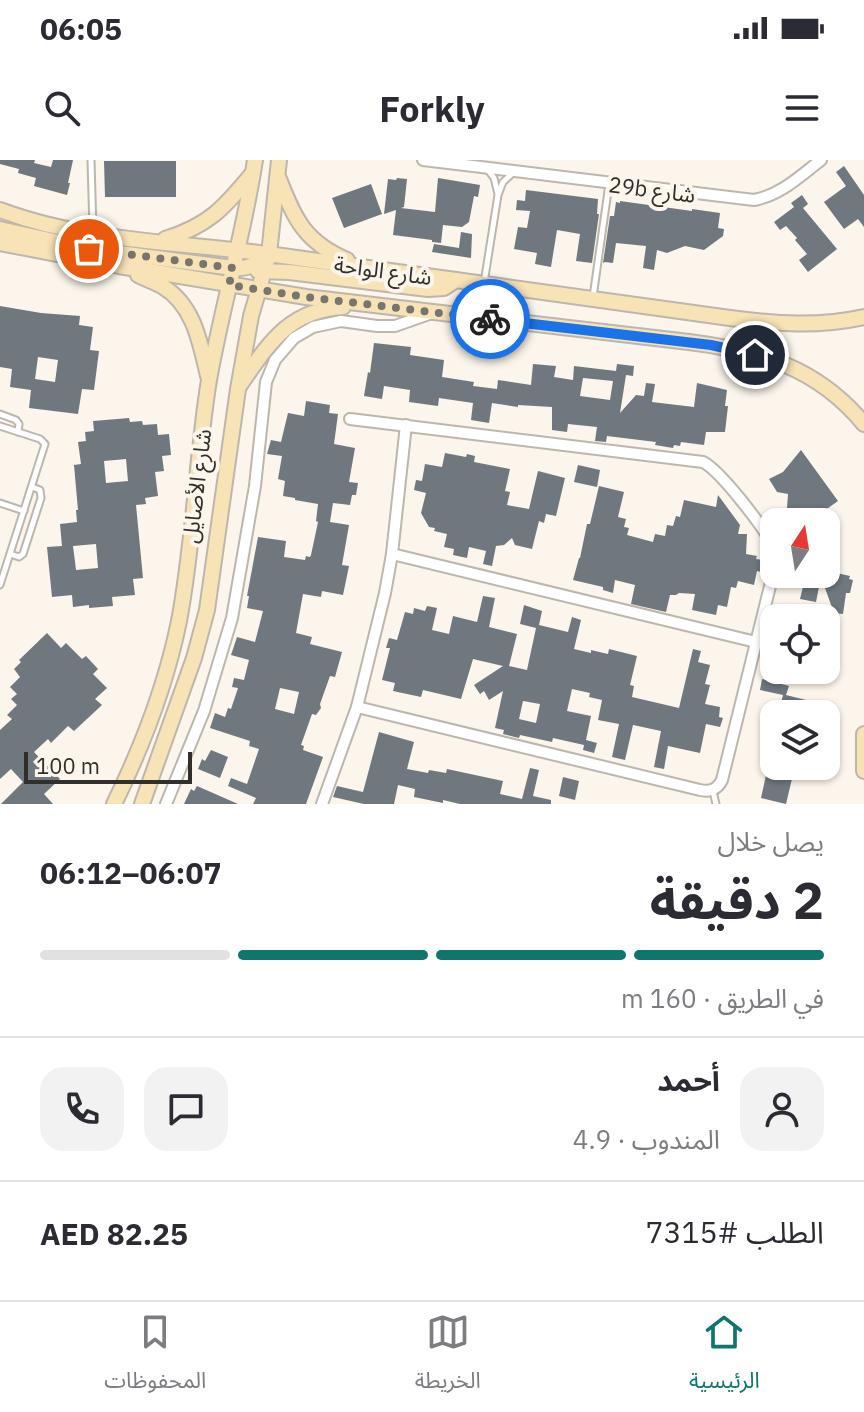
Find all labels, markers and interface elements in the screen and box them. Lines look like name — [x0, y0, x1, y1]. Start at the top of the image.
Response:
text: 06:05 — [40, 9, 122, 48]
text: Forkly — [379, 85, 485, 132]
icon: search — [40, 86, 84, 130]
icon: menu — [780, 86, 824, 130]
street label: 29b شارع — [607, 169, 697, 212]
pin — [55, 215, 123, 283]
icon: bag — [67, 227, 111, 271]
street label: شارع الواحة — [332, 249, 434, 294]
courier — [450, 279, 530, 359]
icon: bike — [468, 297, 512, 341]
pin — [721, 321, 789, 389]
icon: home — [733, 333, 777, 377]
street label: شارع الأصايل — [175, 427, 220, 545]
north arrow — [760, 508, 840, 588]
map controls — [760, 508, 840, 780]
button: locate — [760, 604, 840, 684]
button: layers — [760, 700, 840, 780]
scale bar — [24, 748, 192, 784]
text: 100 m — [36, 751, 100, 780]
text: يصل خلال — [717, 824, 824, 858]
text: 06:07–06:12 — [40, 853, 221, 892]
text: 2 دقيقة — [650, 866, 824, 933]
text: في الطريق · 160 m — [621, 981, 824, 1015]
text: أحمد — [657, 1060, 720, 1099]
button: phone — [40, 1067, 124, 1151]
button: chat — [144, 1067, 228, 1151]
button: person — [740, 1067, 824, 1151]
text: المندوب · 4.9 — [573, 1122, 720, 1156]
text: الطلب #7315 — [646, 1212, 824, 1251]
text: AED 82.25 — [40, 1214, 188, 1253]
tab: المحفوظات — [104, 1310, 206, 1404]
tab: الخريطة — [415, 1310, 481, 1404]
tab: الرئيسية — [689, 1310, 760, 1404]

